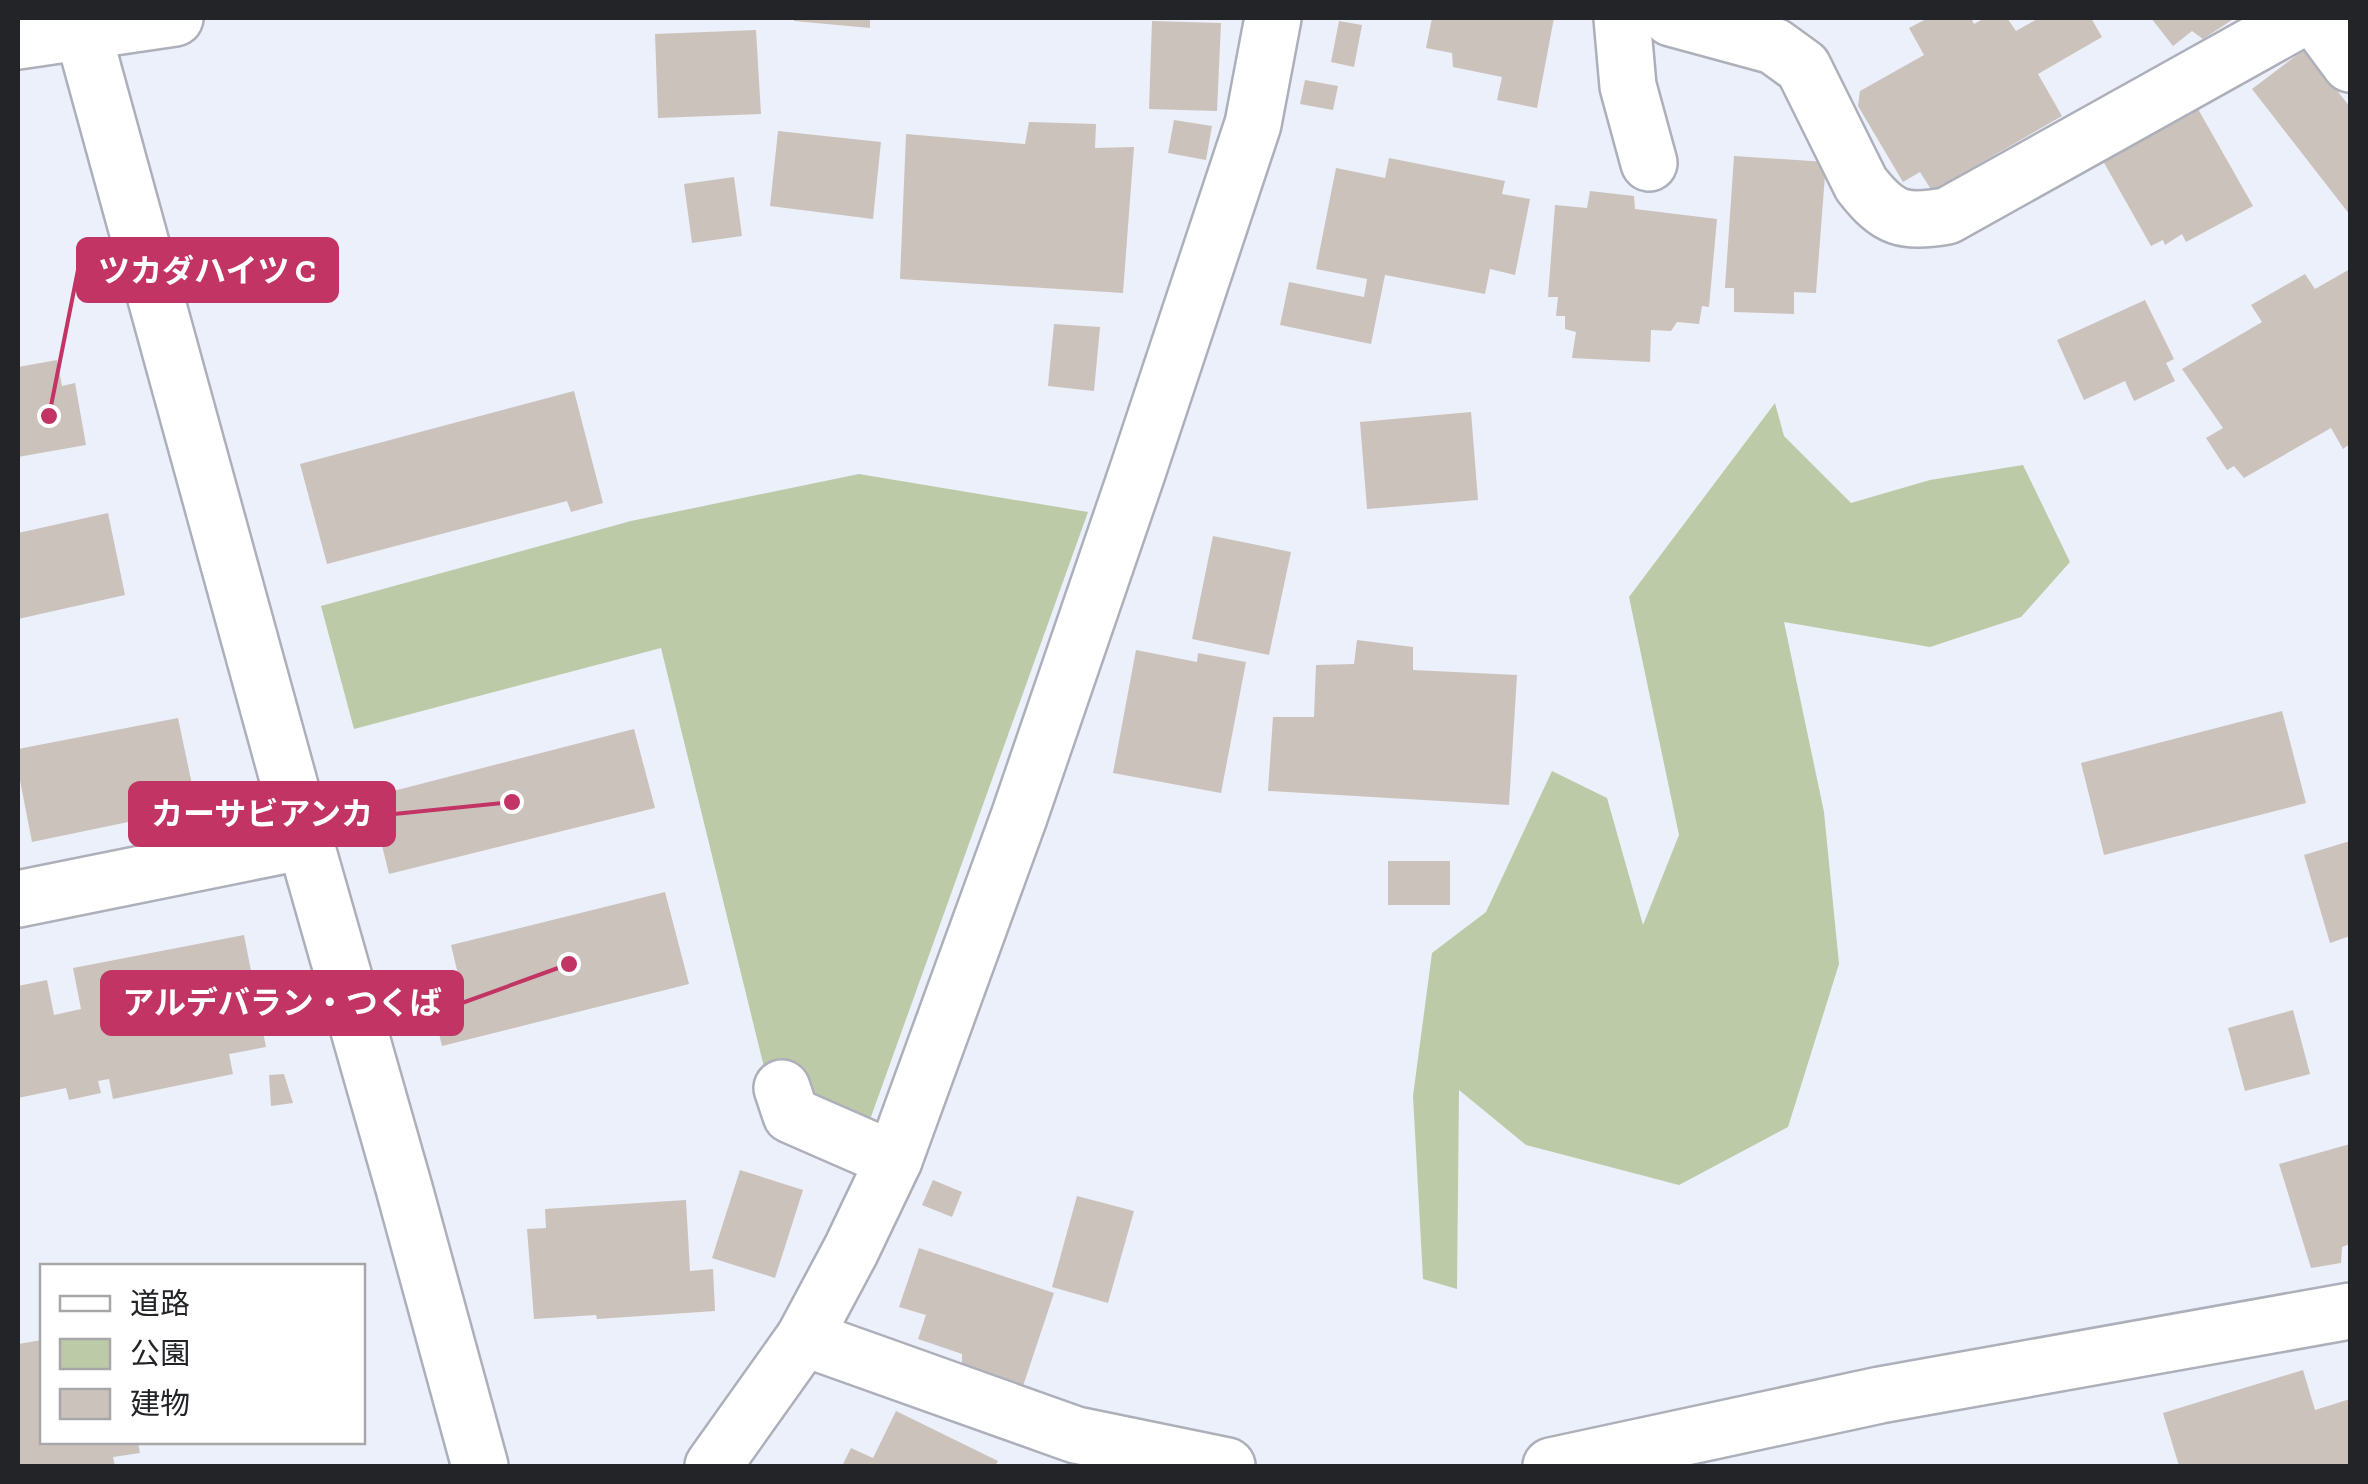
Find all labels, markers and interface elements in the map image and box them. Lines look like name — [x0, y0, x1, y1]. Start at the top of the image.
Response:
callout: ツカダハイツ C — [78, 239, 337, 301]
text: ツカダハイツ C — [98, 252, 316, 290]
callout: カーサビアンカ — [130, 783, 394, 845]
text: カーサビアンカ — [151, 795, 373, 833]
callout: アルデバラン・つくば — [102, 972, 462, 1034]
text: アルデバラン・つくば — [122, 984, 442, 1022]
legend — [40, 1264, 365, 1444]
text: 道路 — [130, 1286, 190, 1322]
text: 公園 — [130, 1336, 190, 1372]
text: 建物 — [130, 1386, 190, 1422]

